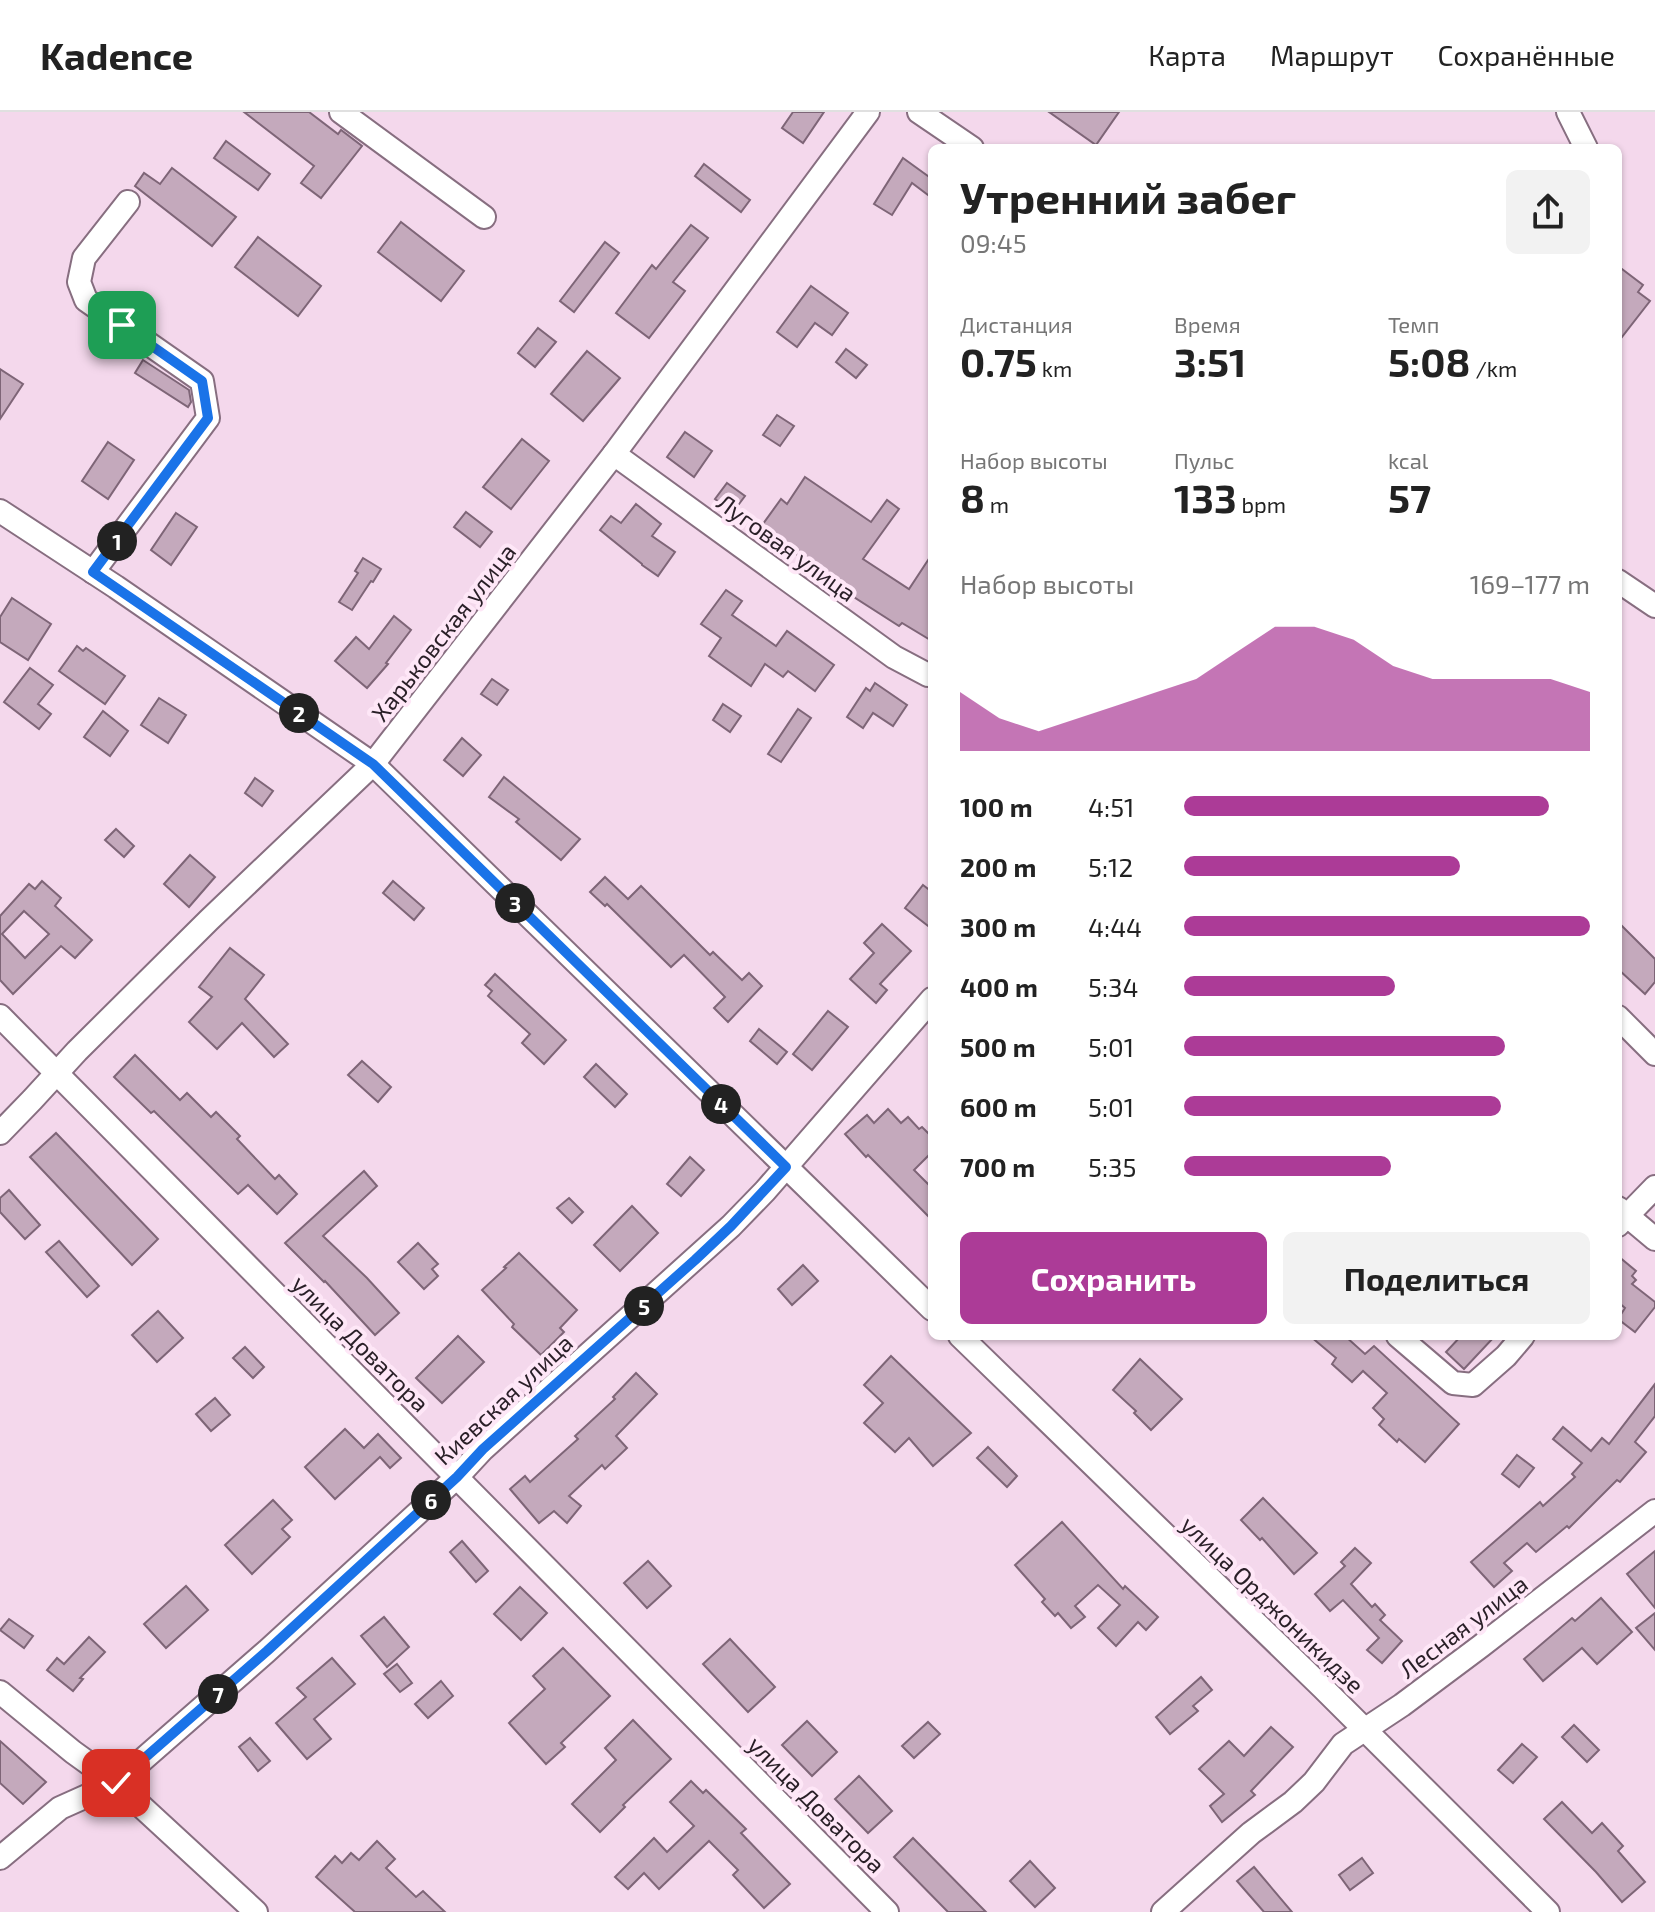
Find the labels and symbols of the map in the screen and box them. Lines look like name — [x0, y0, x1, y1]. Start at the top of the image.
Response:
pin — [88, 291, 156, 359]
street label: Луговая улица — [711, 487, 862, 608]
pin: 1 — [97, 521, 137, 561]
street label: Харьковская улица — [365, 537, 522, 727]
pin: 2 — [279, 693, 319, 733]
pin: 3 — [495, 883, 535, 923]
pin: 4 — [701, 1084, 741, 1124]
street label: улица Доватора — [286, 1268, 436, 1418]
pin: 5 — [624, 1286, 664, 1326]
street label: Киевская улица — [428, 1328, 579, 1471]
pin: 6 — [411, 1480, 451, 1520]
street label: улица Орджоникидзе — [1175, 1509, 1370, 1700]
street label: Лесная улица — [1393, 1568, 1533, 1684]
pin: 7 — [198, 1674, 238, 1714]
street label: улица Доватора — [742, 1729, 892, 1879]
pin — [82, 1749, 150, 1817]

